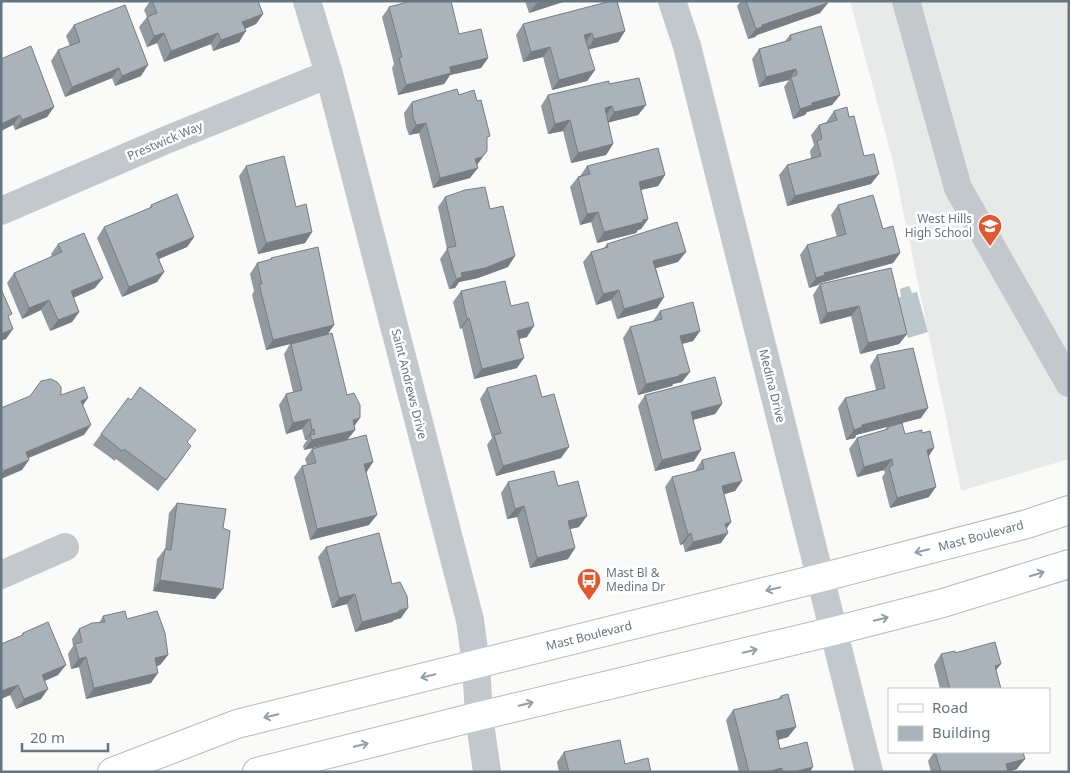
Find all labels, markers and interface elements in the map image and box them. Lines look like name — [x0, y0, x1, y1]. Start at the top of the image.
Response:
street label: Prestwick Way — [124, 117, 206, 164]
place label: West Hills High School — [905, 210, 972, 241]
school or university icon: West Hills High School — [977, 213, 1003, 247]
street label: Saint Andrews Drive — [388, 327, 431, 441]
street label: Medina Drive — [755, 347, 790, 425]
street label: Mast Boulevard — [936, 516, 1025, 555]
one-way arrow — [914, 547, 930, 556]
place label: Mast Bl & Medina Dr — [606, 564, 665, 595]
bus stop icon: Mast Bl & Medina Dr — [576, 567, 602, 601]
one-way arrow — [1028, 569, 1044, 579]
one-way arrow — [765, 585, 781, 594]
one-way arrow — [872, 614, 888, 623]
street label: Mast Boulevard — [544, 617, 634, 654]
one-way arrow — [742, 646, 758, 655]
one-way arrow — [421, 672, 437, 682]
legend — [888, 688, 1050, 753]
text: Road — [932, 697, 968, 717]
one-way arrow — [518, 699, 534, 708]
one-way arrow — [263, 712, 279, 721]
scale bar — [22, 720, 109, 752]
text: Building — [932, 722, 990, 742]
text: 20 m — [30, 727, 65, 747]
one-way arrow — [352, 740, 368, 750]

